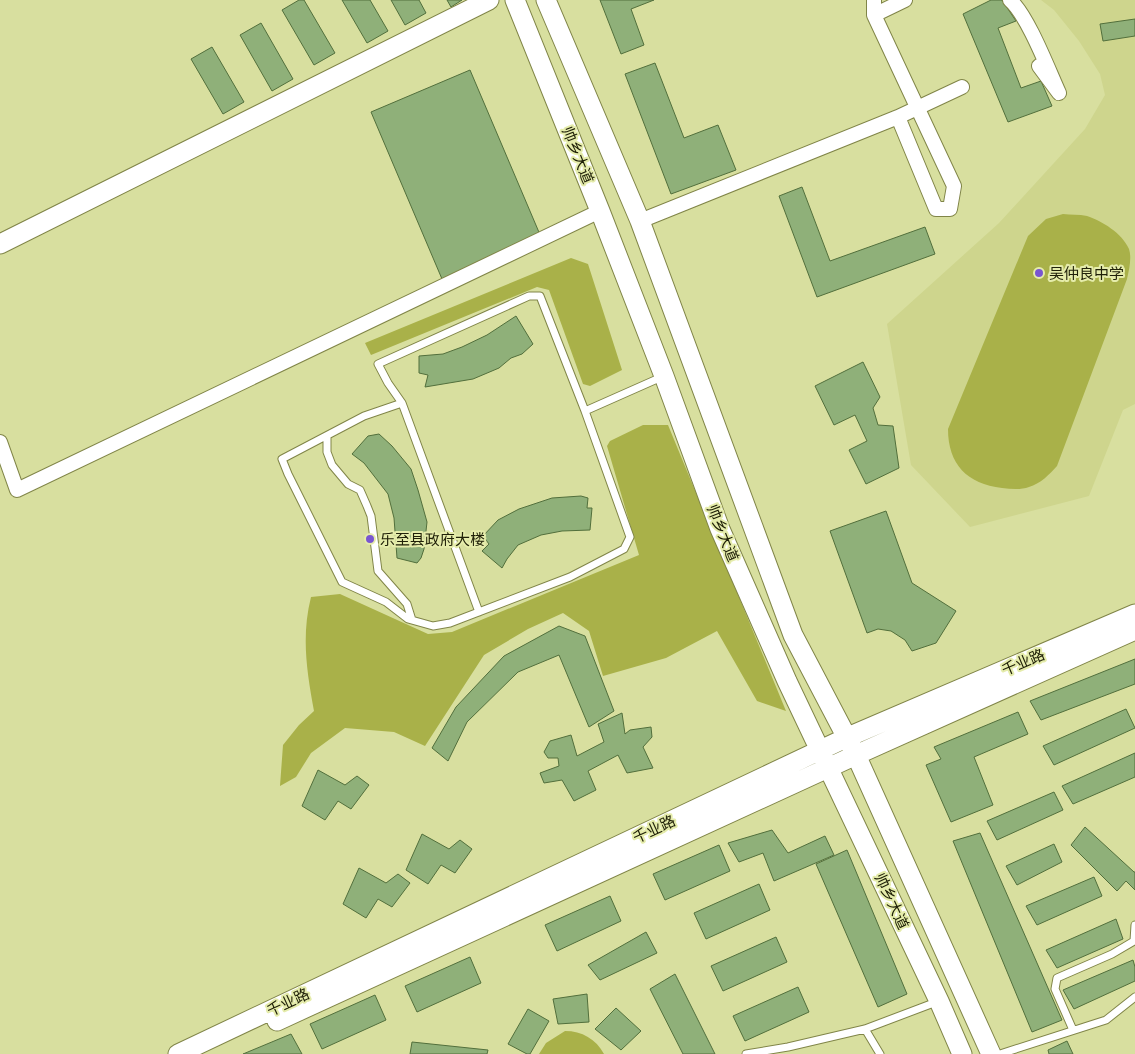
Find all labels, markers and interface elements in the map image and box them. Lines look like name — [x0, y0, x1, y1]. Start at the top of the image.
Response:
street label: 帅乡大道 — [558, 124, 598, 186]
place label: 吴仲良中学 — [1049, 264, 1124, 283]
marker: 吴仲良中学 — [1033, 267, 1045, 279]
street label: 帅乡大道 — [703, 502, 743, 564]
place label: 乐至县政府大楼 — [380, 530, 485, 549]
marker: 乐至县政府大楼 — [364, 533, 376, 545]
street label: 千业路 — [999, 644, 1047, 680]
street label: 千业路 — [630, 811, 678, 847]
street label: 帅乡大道 — [871, 870, 913, 932]
street label: 千业路 — [264, 984, 312, 1020]

